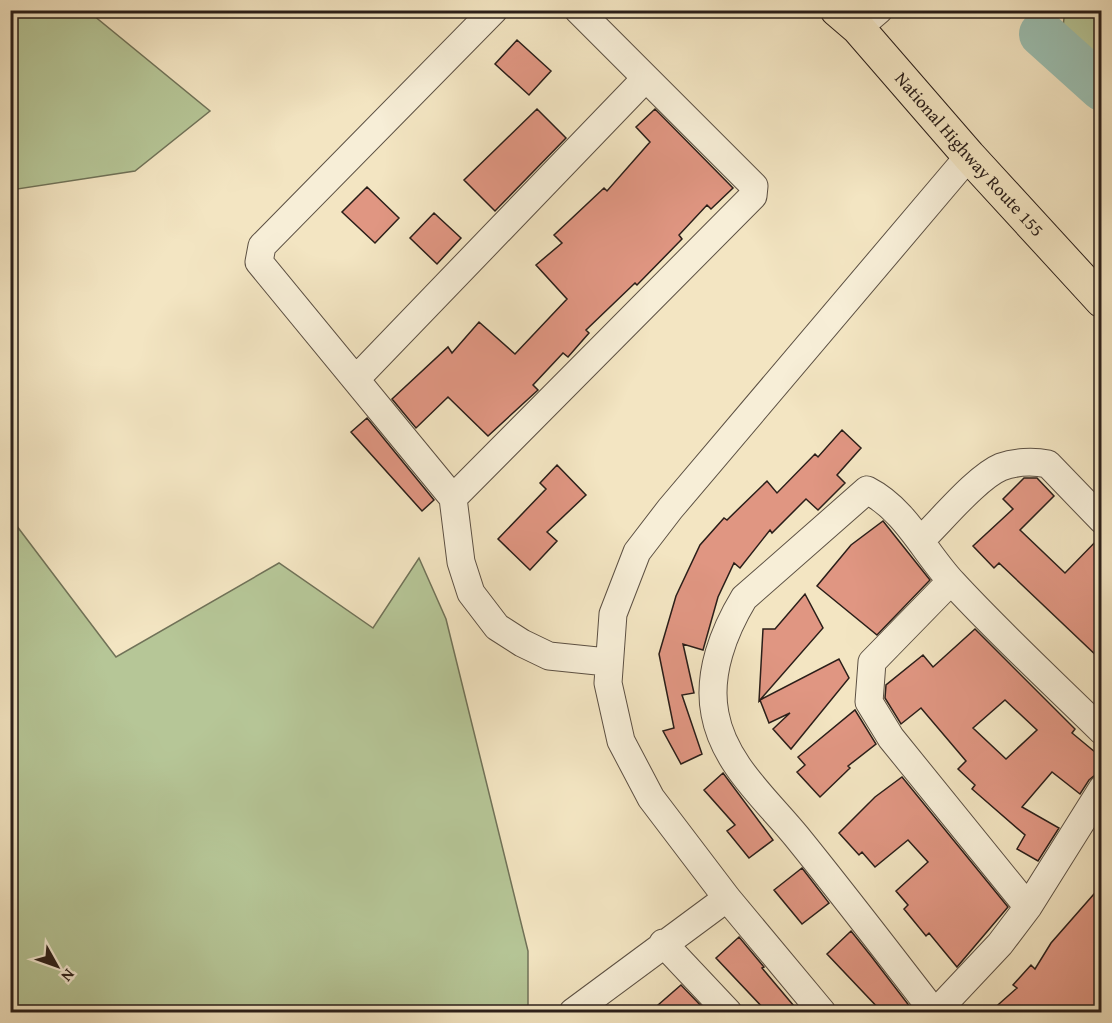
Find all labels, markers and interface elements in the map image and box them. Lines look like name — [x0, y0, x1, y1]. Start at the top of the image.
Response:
street label: National Highway Route 155 — [889, 66, 1050, 242]
north arrow — [27, 936, 87, 996]
text: N — [56, 964, 81, 988]

